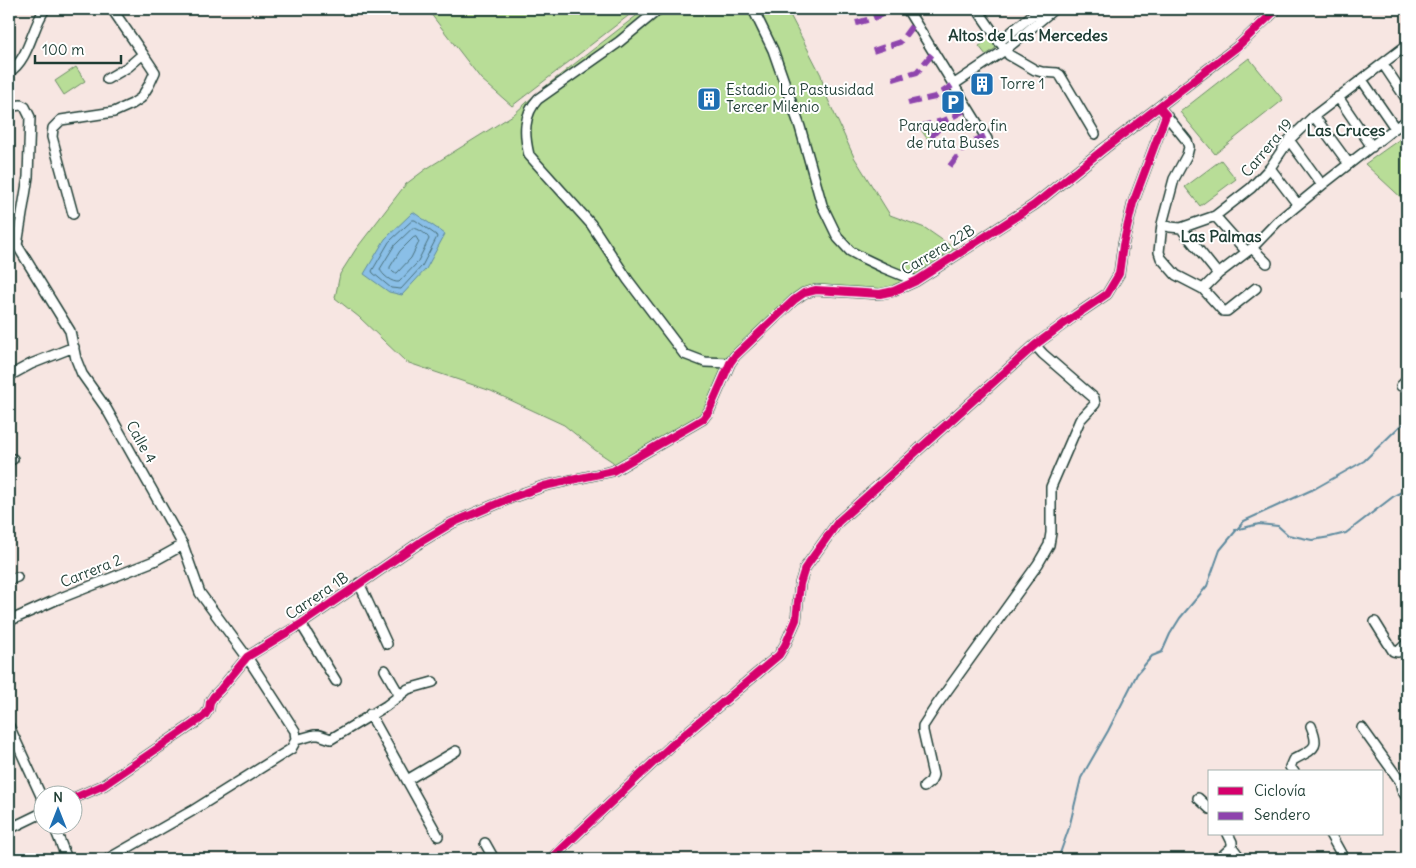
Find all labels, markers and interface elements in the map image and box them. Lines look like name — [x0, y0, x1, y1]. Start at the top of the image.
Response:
district label: Altos de Las Mercedes — [948, 25, 1108, 45]
scale bar — [35, 32, 121, 64]
text: 100 m — [42, 40, 84, 59]
building icon: Torre 1 — [969, 71, 995, 97]
place label: Torre 1 — [1000, 74, 1045, 93]
place label: Estadio La Pastusidad Tercer Milenio — [726, 80, 874, 116]
building icon: Estadio La Pastusidad Tercer Milenio — [696, 86, 722, 112]
parking icon: Parqueadero fin de ruta Buses — [940, 89, 966, 115]
street label: Carrera 19 — [1237, 114, 1297, 181]
place label: Parqueadero fin de ruta Buses — [899, 116, 1008, 152]
district label: Las Cruces — [1307, 120, 1385, 140]
street label: Carrera 22B — [897, 220, 978, 279]
district label: Las Palmas — [1180, 226, 1262, 246]
street label: Calle 4 — [122, 417, 161, 466]
street label: Carrera 2 — [57, 550, 124, 591]
street label: Carrera 1B — [282, 567, 352, 624]
legend — [1208, 770, 1384, 836]
text: Ciclovía — [1254, 781, 1306, 800]
north arrow — [32, 786, 82, 836]
text: N — [53, 788, 63, 806]
text: Sendero — [1254, 805, 1310, 824]

